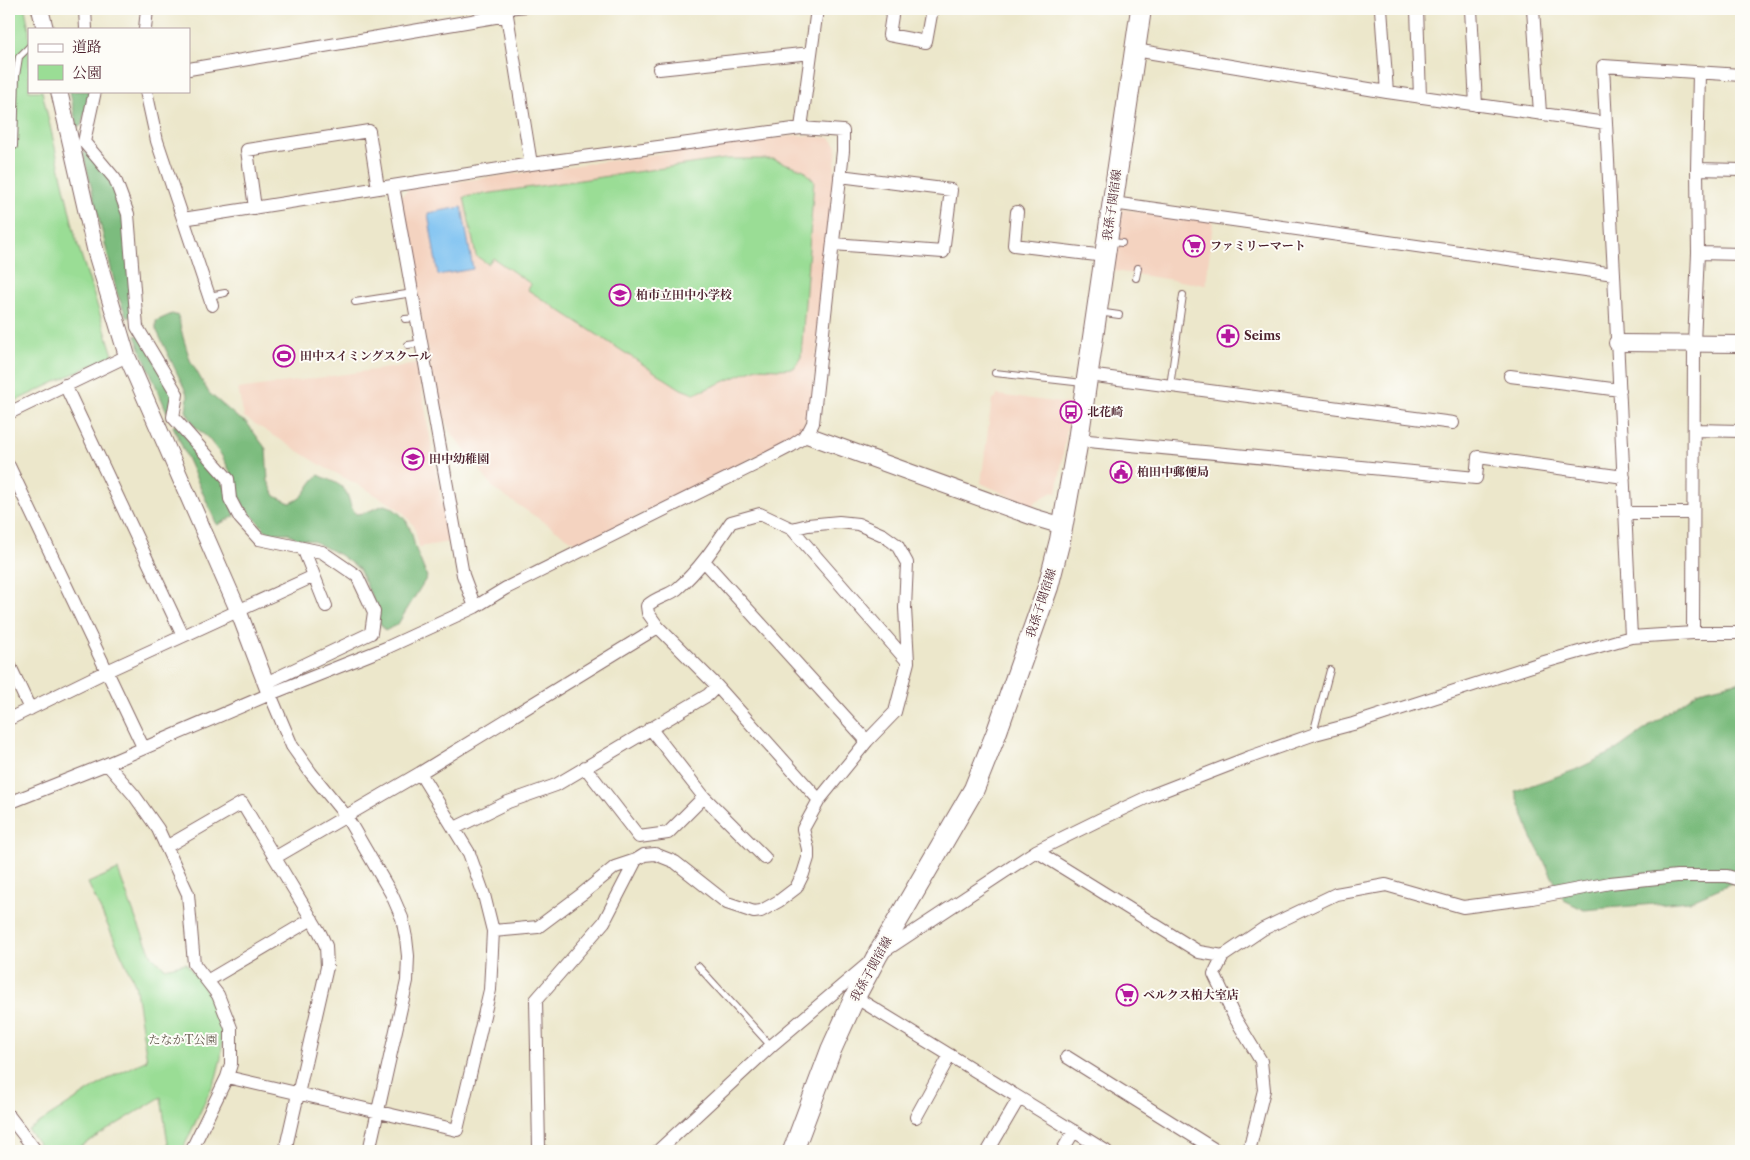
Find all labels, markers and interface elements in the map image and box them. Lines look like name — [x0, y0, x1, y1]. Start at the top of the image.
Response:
legend — [28, 28, 190, 92]
text: 道路 — [72, 37, 102, 56]
text: 公園 — [72, 63, 102, 82]
street label: 我孫子関宿線 — [1099, 168, 1124, 242]
supermarket icon: ファミリーマート — [1182, 234, 1206, 258]
place label: ファミリーマート — [1210, 238, 1306, 253]
school or university icon: 柏市立田中小学校 — [608, 283, 632, 307]
place label: 柏市立田中小学校 — [636, 287, 732, 302]
pharmacy icon: Seims — [1216, 324, 1240, 348]
place label: Seims — [1244, 328, 1281, 343]
sports icon: 田中スイミングスクール — [272, 344, 296, 368]
place label: 田中スイミングスクール — [300, 348, 431, 363]
bus stop icon: 北花崎 — [1059, 400, 1083, 424]
place label: 北花崎 — [1087, 404, 1124, 419]
school or university icon: 田中幼稚園 — [401, 447, 425, 471]
place label: 田中幼稚園 — [429, 451, 489, 466]
public building icon: 柏田中郵便局 — [1109, 460, 1133, 484]
place label: 柏田中郵便局 — [1137, 464, 1209, 479]
street label: 我孫子関宿線 — [1022, 566, 1059, 639]
street label: 我孫子関宿線 — [847, 934, 895, 1004]
supermarket icon: ベルクス柏大室店 — [1115, 983, 1139, 1007]
place label: ベルクス柏大室店 — [1143, 987, 1239, 1002]
park label: たなかT公園 — [149, 1032, 218, 1047]

